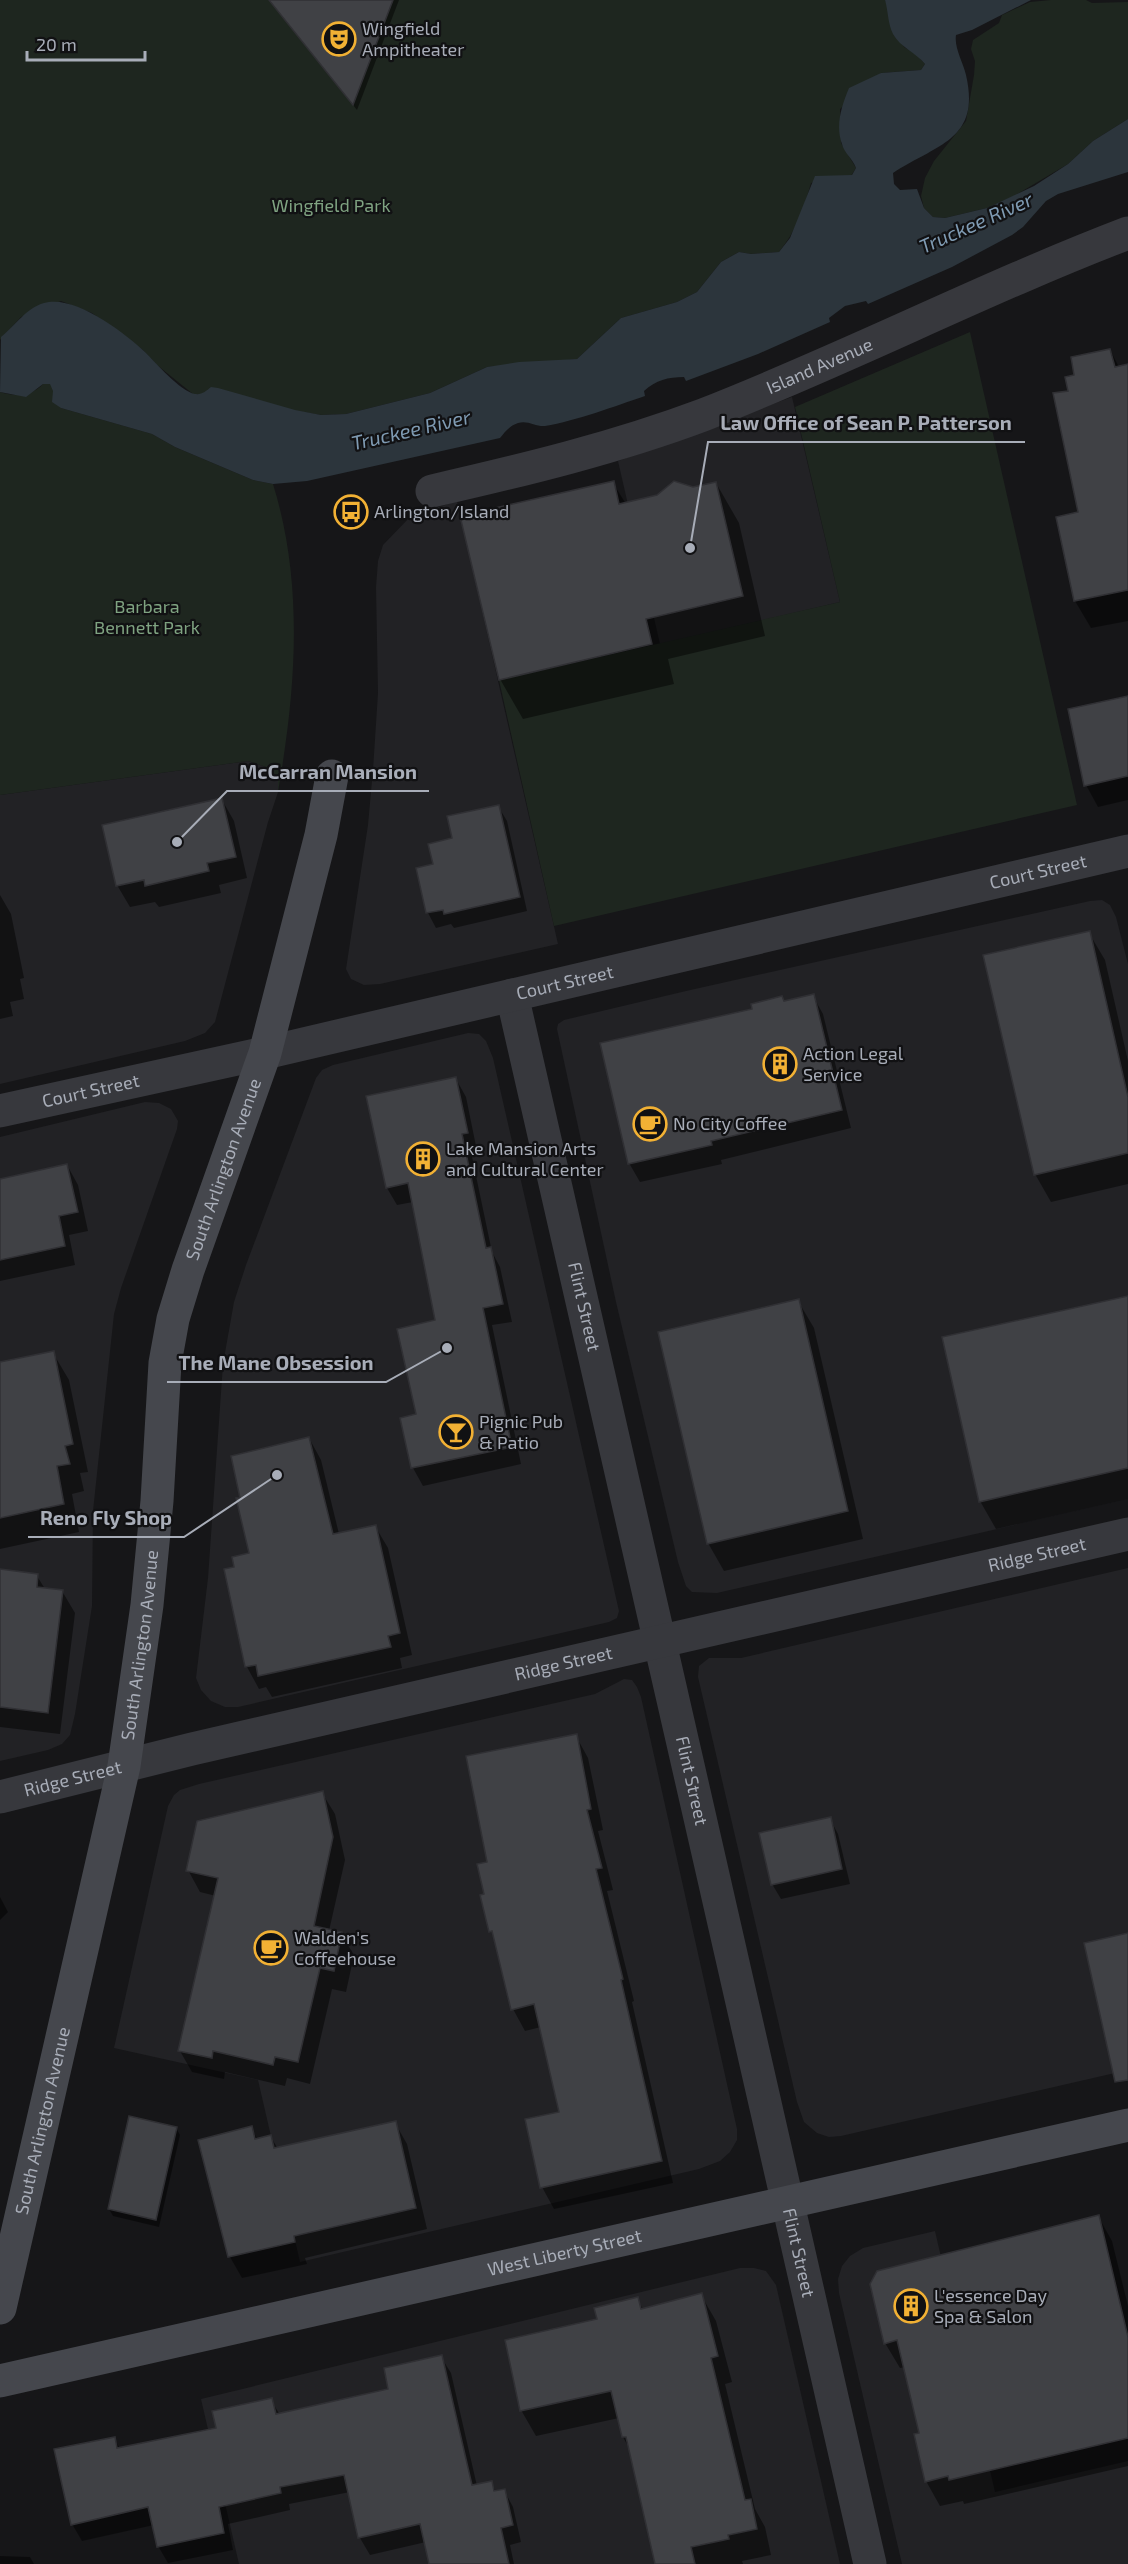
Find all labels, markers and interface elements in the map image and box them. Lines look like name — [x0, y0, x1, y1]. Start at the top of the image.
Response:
place label: Wingfield Ampitheater — [362, 17, 464, 60]
theatre icon: Wingfield Ampitheater — [321, 21, 357, 57]
scale bar — [27, 24, 146, 62]
text: 20 m — [36, 33, 77, 55]
water label: Truckee River — [915, 186, 1037, 258]
park label: Wingfield Park — [271, 194, 391, 216]
street label: Island Avenue — [763, 332, 876, 398]
water label: Truckee River — [349, 403, 474, 454]
callout: Law Office of Sean P. Patterson — [708, 404, 1025, 442]
text: Law Office of Sean P. Patterson — [720, 410, 1012, 434]
bus stop icon: Arlington/Island — [333, 494, 369, 530]
place label: Arlington/Island — [374, 500, 509, 522]
park label: Barbara Bennett Park — [94, 595, 200, 638]
callout: McCarran Mansion — [227, 753, 429, 791]
text: McCarran Mansion — [239, 759, 417, 783]
street label: Court Street — [987, 849, 1089, 893]
street label: Court Street — [514, 960, 615, 1004]
place label: Action Legal Service — [803, 1042, 904, 1085]
building icon: Action Legal Service — [762, 1046, 798, 1082]
street label: Court Street — [40, 1069, 141, 1111]
street label: South Arlington Avenue — [180, 1075, 265, 1263]
cafe icon: No City Coffee — [632, 1106, 668, 1142]
place label: No City Coffee — [673, 1112, 787, 1134]
place label: Lake Mansion Arts and Cultural Center — [446, 1137, 604, 1180]
building icon: Lake Mansion Arts and Cultural Center — [405, 1141, 441, 1177]
street label: Flint Street — [564, 1260, 606, 1353]
callout: The Mane Obsession — [167, 1344, 386, 1382]
text: The Mane Obsession — [178, 1350, 374, 1374]
place label: Pignic Pub & Patio — [479, 1410, 563, 1453]
bar icon: Pignic Pub & Patio — [438, 1414, 474, 1450]
callout: Reno Fly Shop — [28, 1499, 184, 1537]
text: Reno Fly Shop — [40, 1505, 172, 1530]
street label: Ridge Street — [986, 1532, 1088, 1576]
street label: South Arlington Avenue — [116, 1549, 162, 1742]
street label: Ridge Street — [512, 1641, 614, 1685]
street label: Flint Street — [672, 1734, 713, 1827]
street label: Ridge Street — [22, 1755, 124, 1801]
place label: Walden's Coffeehouse — [294, 1926, 396, 1969]
cafe icon: Walden's Coffeehouse — [253, 1930, 289, 1966]
street label: South Arlington Avenue — [10, 2025, 74, 2217]
street label: Flint Street — [779, 2206, 820, 2299]
street label: West Liberty Street — [485, 2224, 644, 2280]
place label: L'essence Day Spa & Salon — [934, 2284, 1047, 2327]
building icon: L'essence Day Spa & Salon — [893, 2288, 929, 2324]

